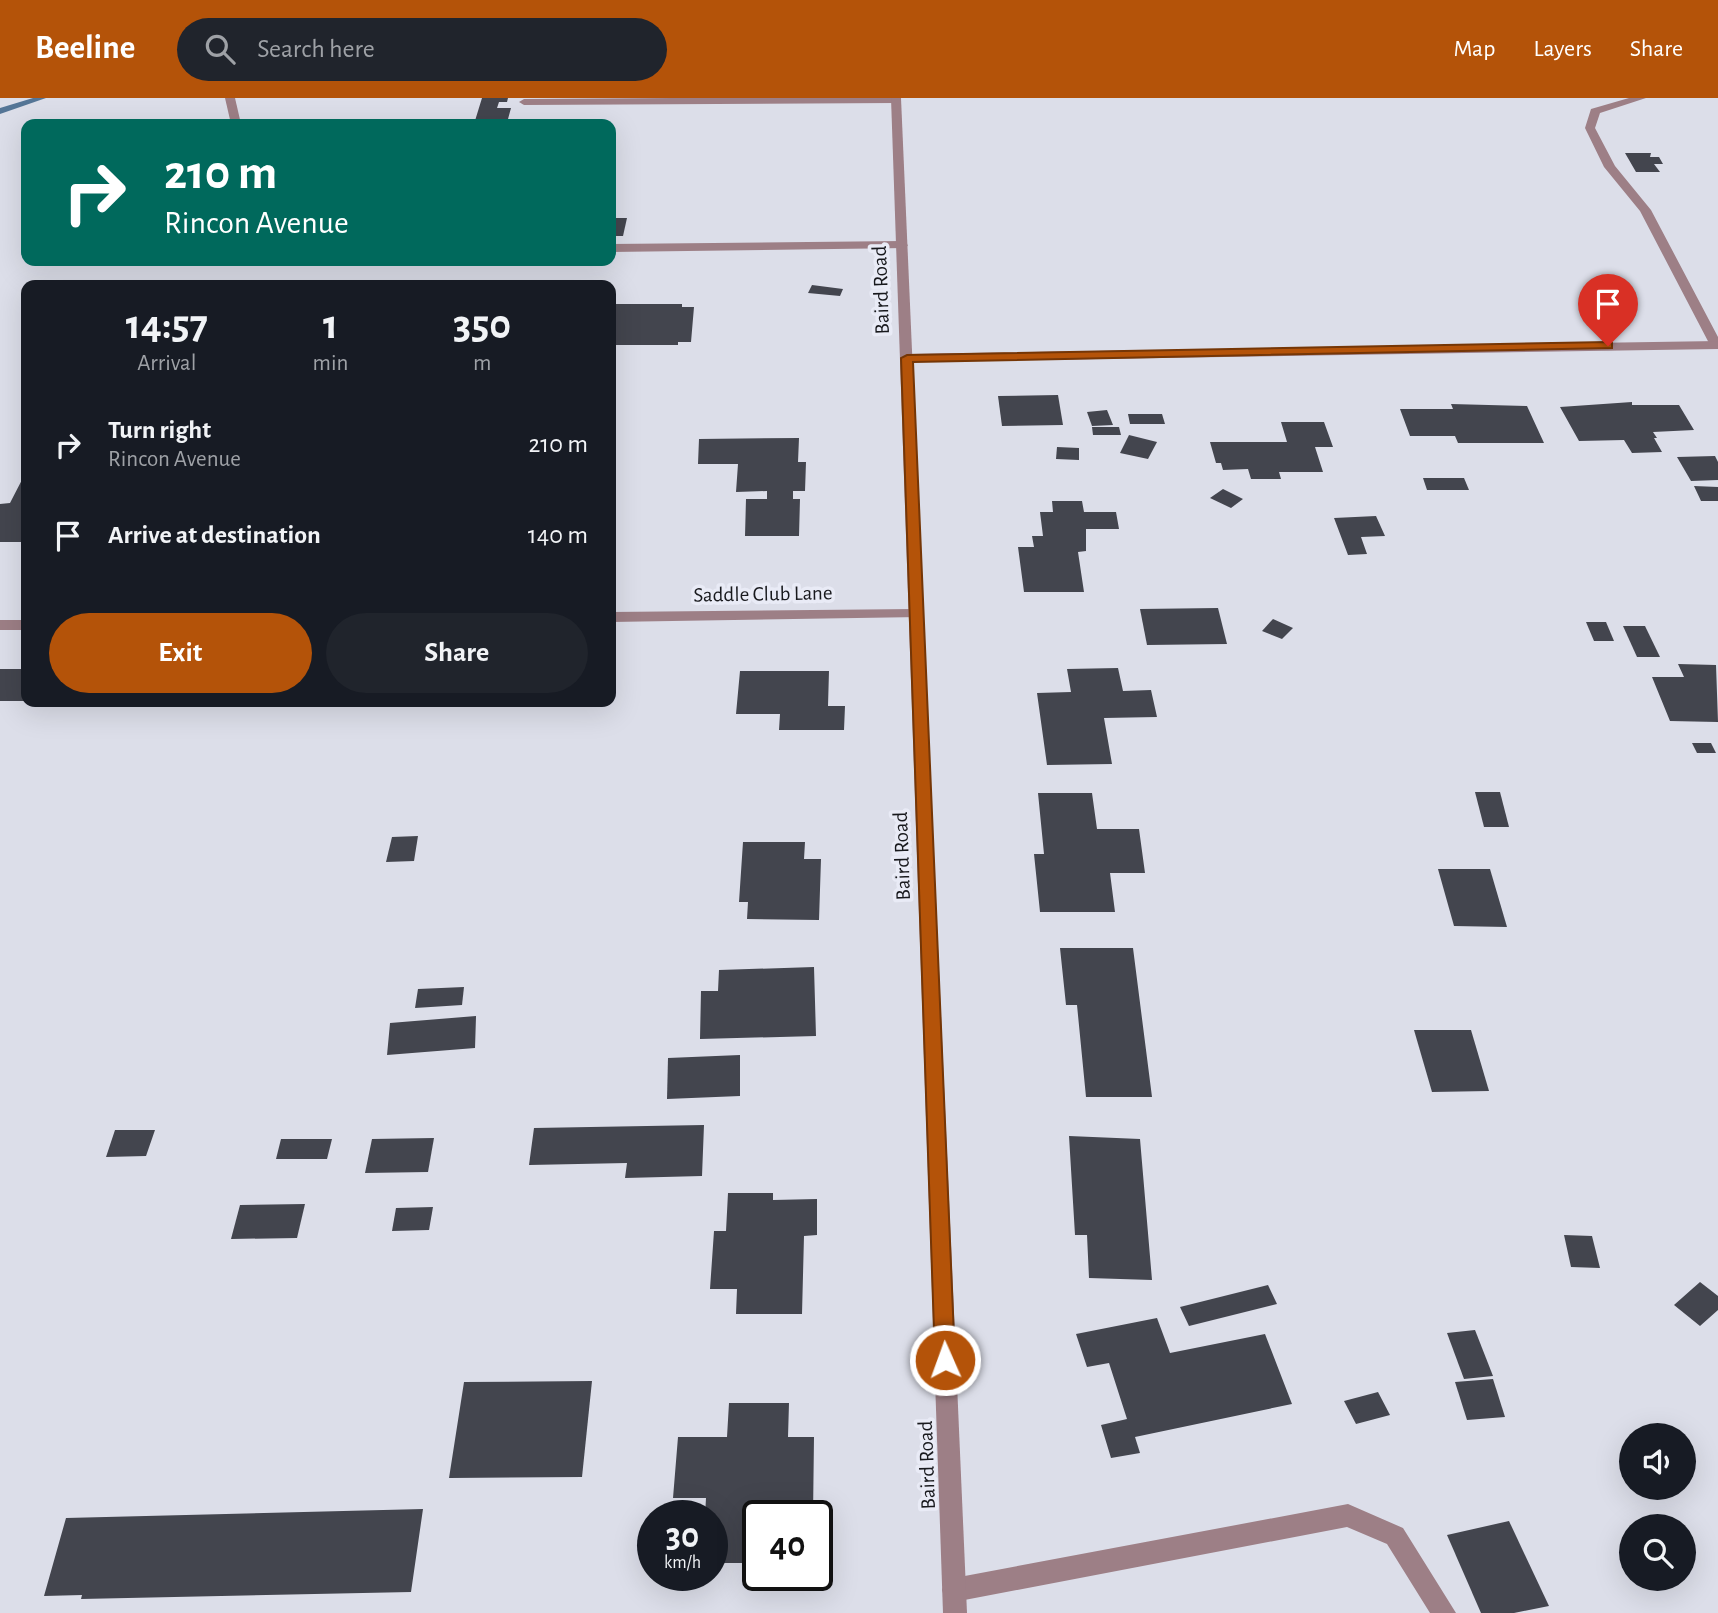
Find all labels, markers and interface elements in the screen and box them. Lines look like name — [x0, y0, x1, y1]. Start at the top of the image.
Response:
search box — [177, 18, 667, 81]
icon: search — [201, 30, 239, 68]
text: Beeline — [35, 32, 135, 65]
text: Search here — [257, 36, 375, 62]
text: Map — [1453, 37, 1495, 61]
text: Layers — [1533, 37, 1592, 61]
text: Share — [1630, 37, 1683, 61]
icon: right — [49, 147, 140, 238]
text: 210 m — [164, 149, 277, 198]
text: Rincon Avenue — [164, 207, 349, 239]
street label: Baird Road — [869, 245, 893, 335]
pin — [1578, 274, 1638, 346]
icon: arrive — [1589, 285, 1627, 323]
text: 14:57 — [126, 304, 208, 346]
text: 1 — [323, 304, 338, 346]
text: 350 — [453, 304, 511, 346]
text: Arrival — [137, 352, 196, 375]
text: min — [313, 352, 348, 375]
text: m — [473, 352, 491, 375]
text: Turn right — [108, 417, 211, 443]
icon: right — [49, 426, 87, 464]
text: 210 m — [528, 431, 588, 457]
text: Rincon Avenue — [108, 448, 241, 471]
icon: arrive — [49, 517, 87, 555]
text: Arrive at destination — [108, 522, 321, 548]
text: 140 m — [528, 522, 588, 548]
street label: Saddle Club Lane — [693, 582, 833, 606]
button: Exit — [49, 613, 312, 693]
button: Share — [326, 613, 588, 693]
street label: Baird Road — [890, 811, 914, 901]
position arrow — [908, 1323, 982, 1397]
street label: Baird Road — [915, 1420, 939, 1510]
map controls — [1619, 1423, 1696, 1591]
button: sound — [1619, 1423, 1696, 1500]
speed limit sign: 40 — [742, 1500, 833, 1591]
button: search — [1619, 1514, 1696, 1591]
text: 30 — [666, 1519, 699, 1554]
text: km/h — [664, 1554, 701, 1572]

